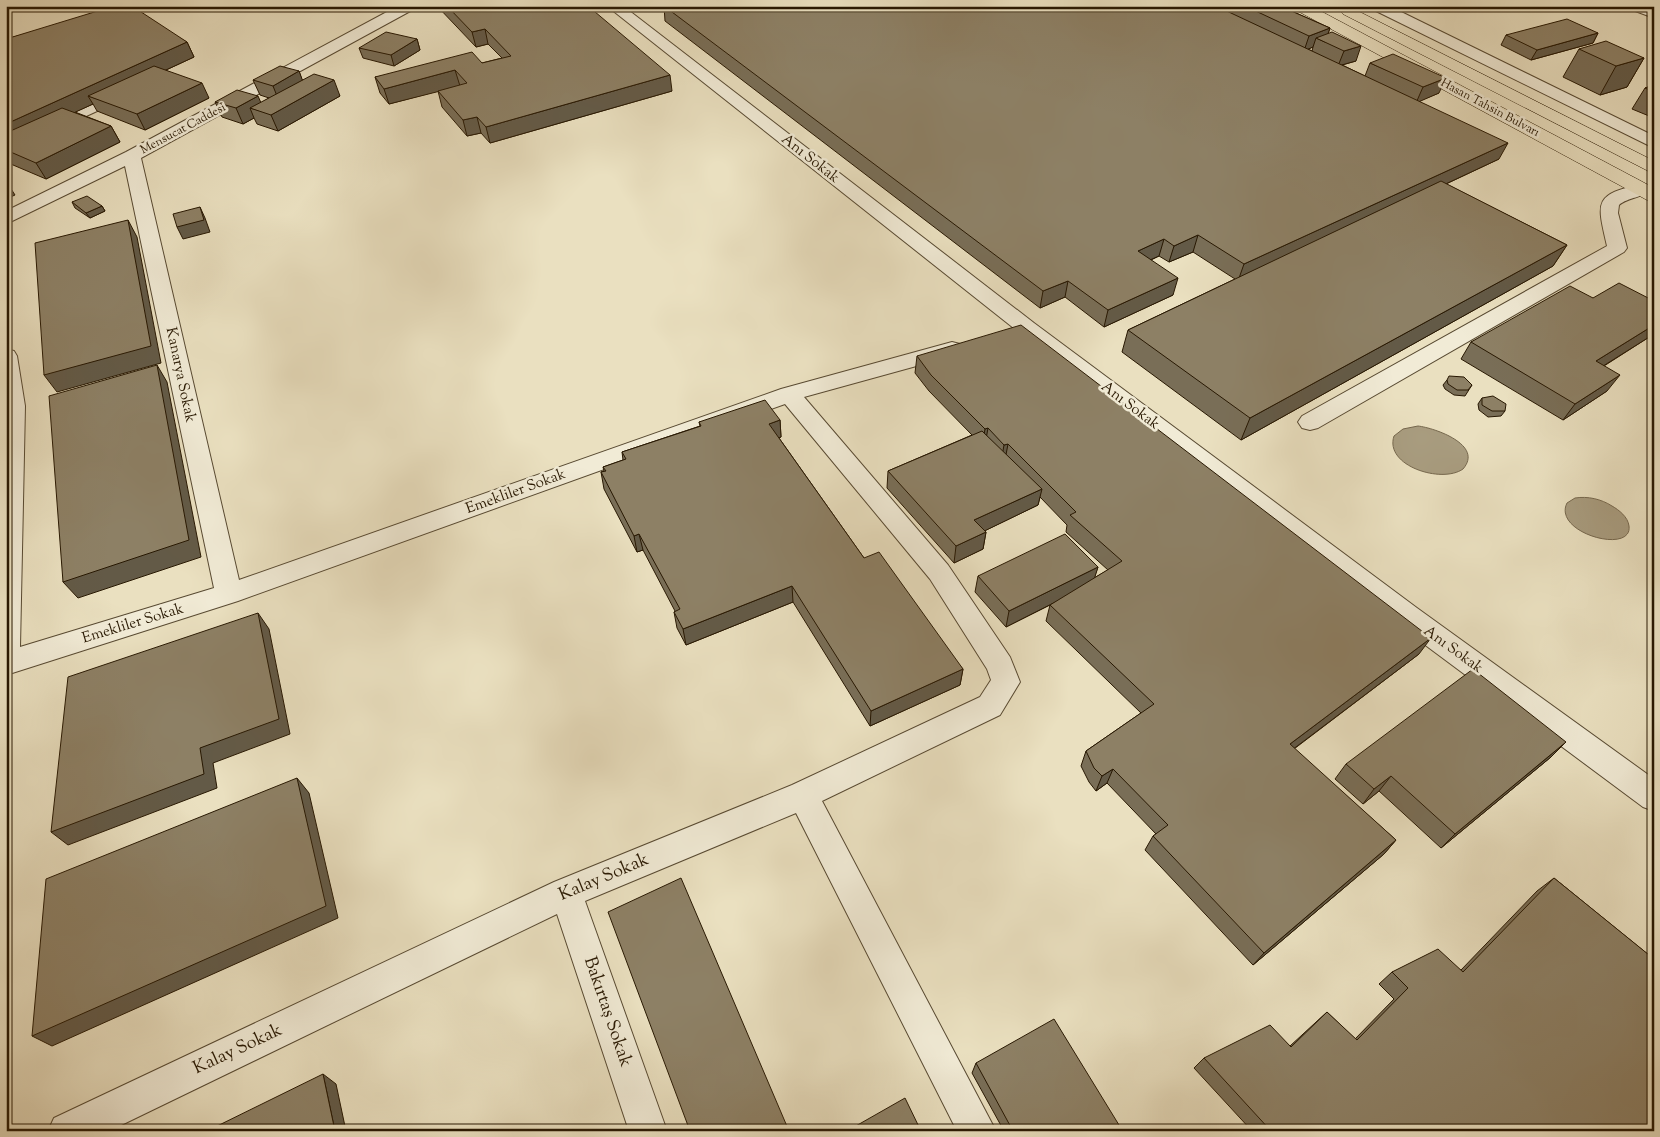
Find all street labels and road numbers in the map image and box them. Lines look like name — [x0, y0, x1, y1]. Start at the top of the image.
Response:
street label: Hasan Tahsin Bulvarı — [1437, 74, 1543, 142]
street label: Mensucat Caddesi — [137, 99, 229, 159]
street label: Anı Sokak — [776, 130, 844, 188]
street label: Kanarya Sokak — [160, 325, 200, 425]
street label: Anı Sokak — [1096, 377, 1164, 435]
street label: Emekliler Sokak — [463, 464, 569, 520]
street label: Emekliler Sokak — [80, 599, 186, 649]
street label: Anı Sokak — [1419, 621, 1487, 679]
street label: Kalay Sokak — [555, 847, 653, 909]
street label: Bakırtaş Sokak — [576, 953, 638, 1071]
street label: Kalay Sokak — [189, 1018, 287, 1082]

